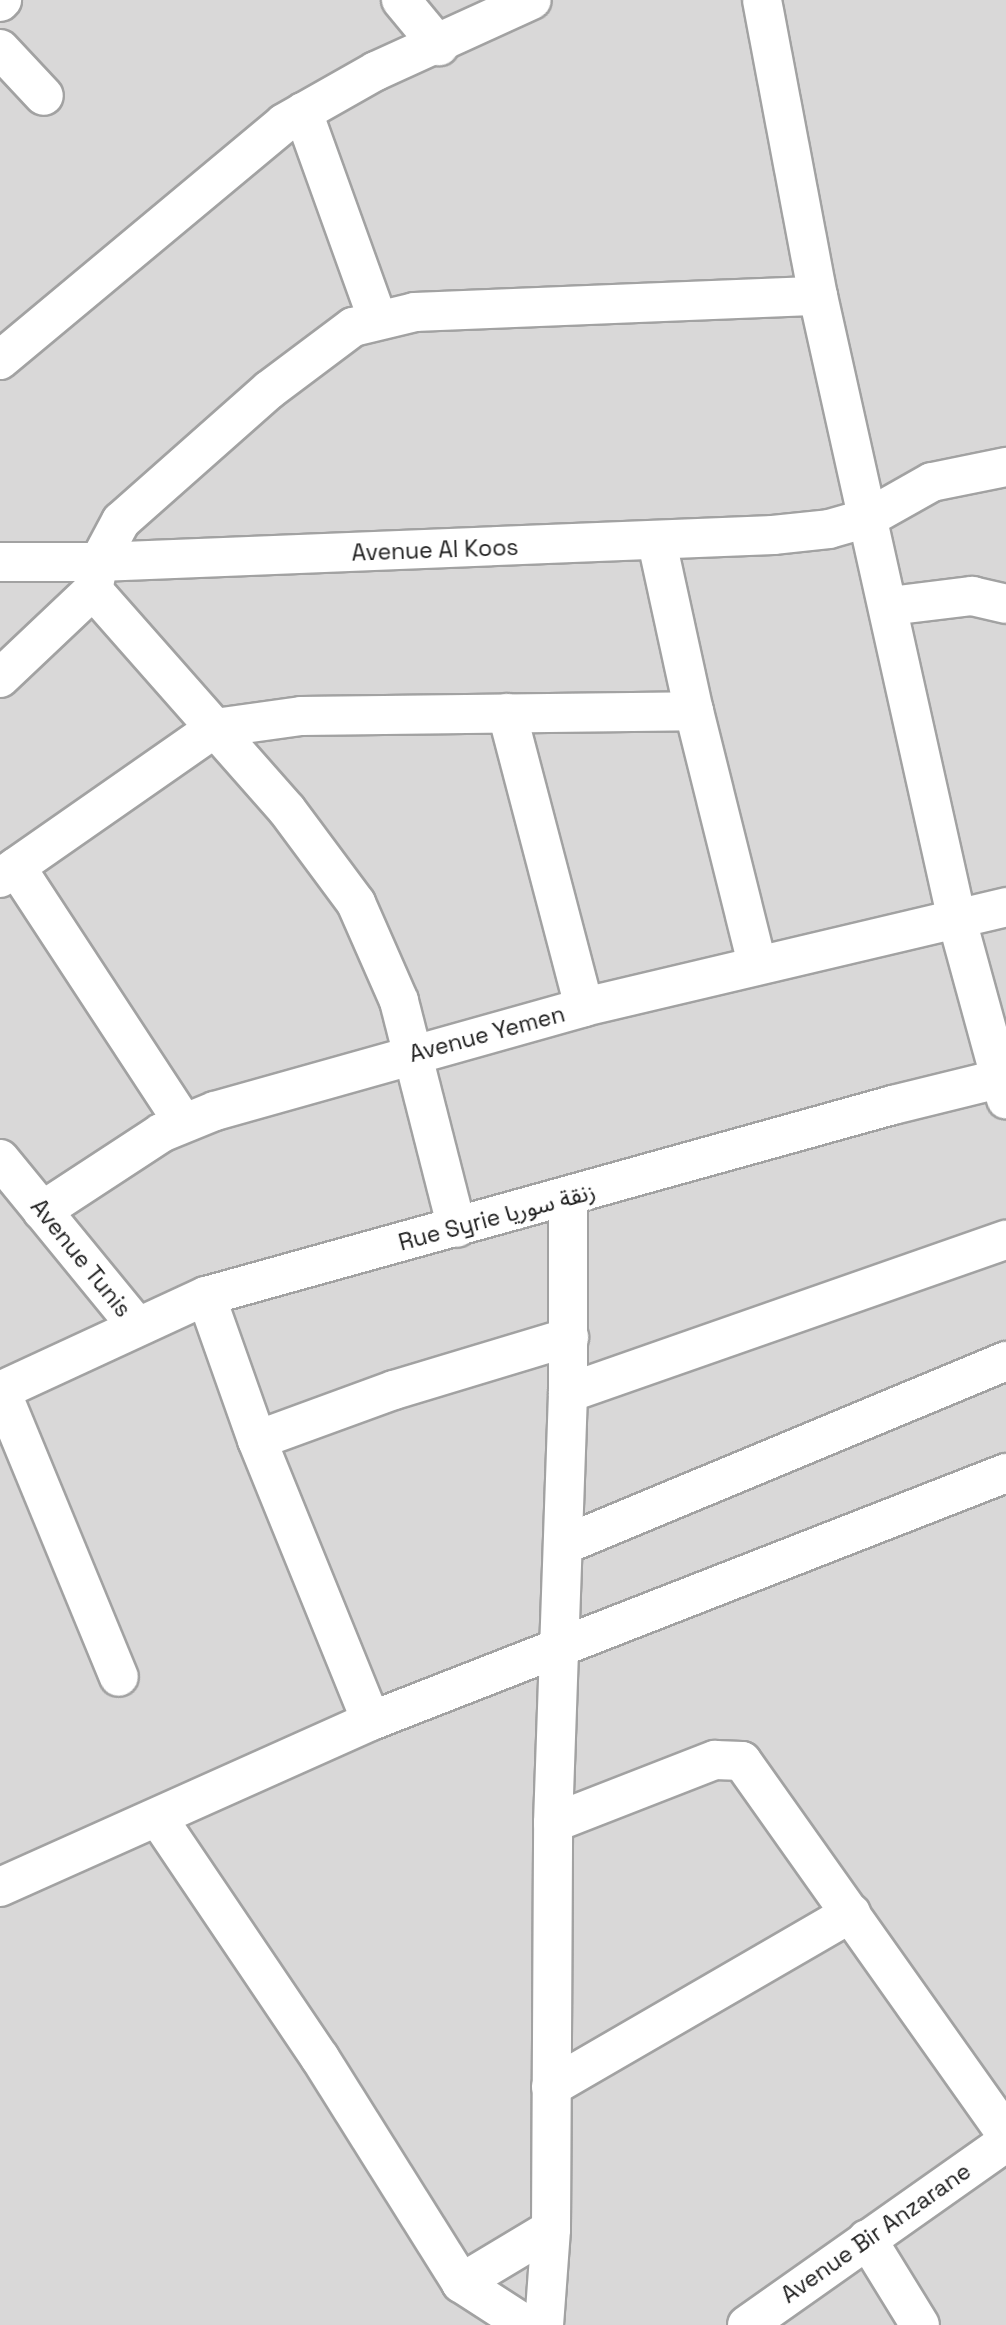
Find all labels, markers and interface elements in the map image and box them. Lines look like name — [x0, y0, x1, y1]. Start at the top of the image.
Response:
street label: Avenue Al Koos — [351, 533, 519, 567]
street label: Avenue Yemen — [406, 1000, 568, 1068]
street label: Rue Syrie زنقة سوريا — [396, 1177, 598, 1257]
street label: Avenue Tunis — [25, 1193, 137, 1323]
street label: Avenue Bir Anzarane — [776, 2157, 976, 2309]

